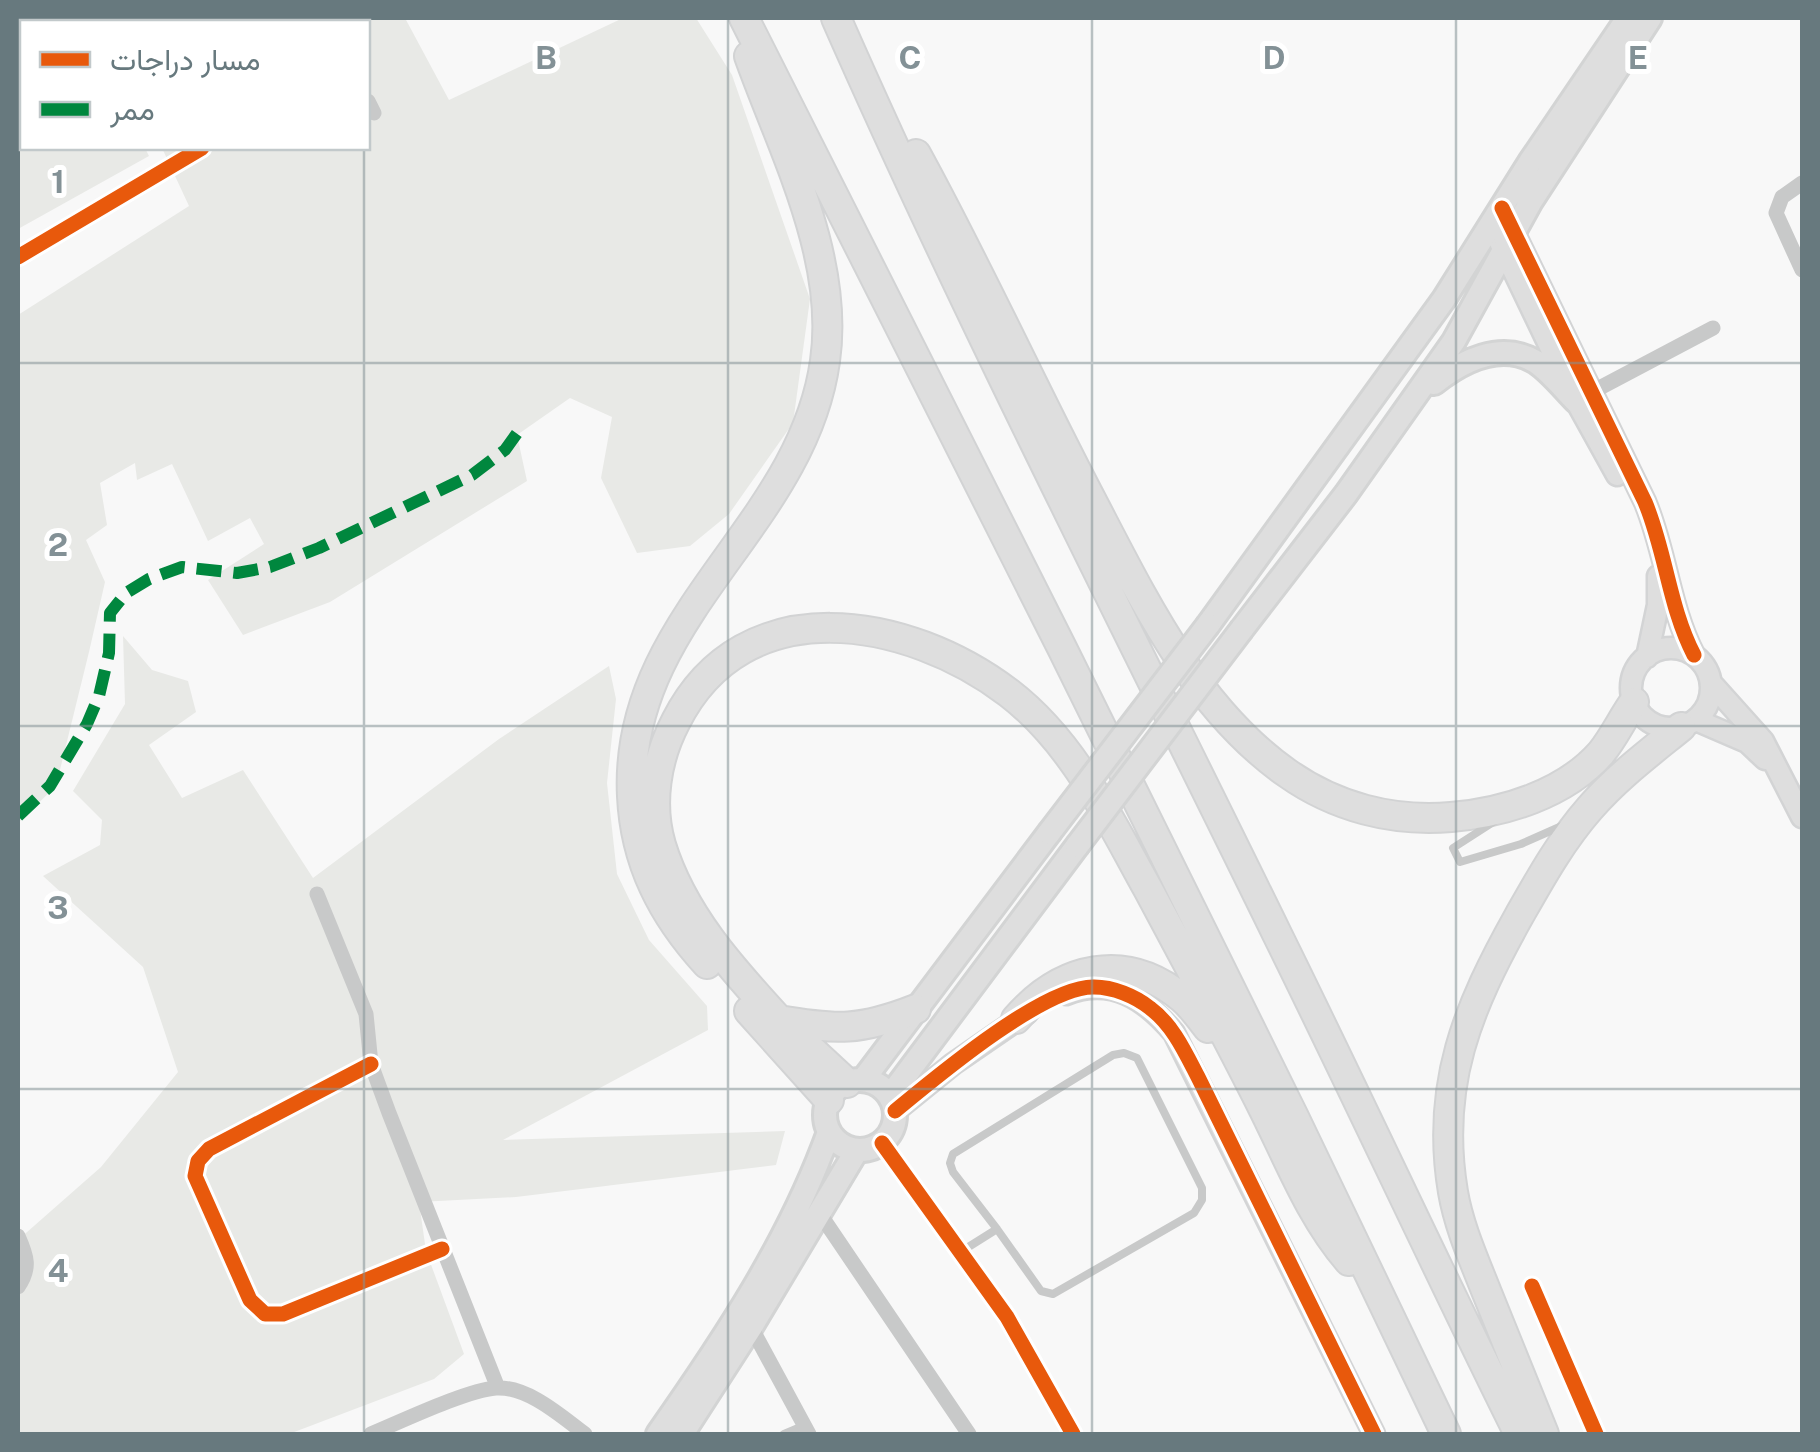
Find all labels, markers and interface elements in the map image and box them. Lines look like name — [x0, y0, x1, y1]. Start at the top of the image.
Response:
legend — [20, 20, 370, 150]
text: B — [535, 39, 557, 76]
text: C — [899, 39, 921, 76]
text: D — [1262, 39, 1286, 76]
text: E — [1628, 39, 1648, 76]
text: مسار دراجات — [110, 41, 260, 78]
text: ممر — [109, 91, 155, 128]
text: 1 — [51, 163, 65, 200]
text: 2 — [48, 526, 68, 563]
text: 3 — [47, 889, 69, 926]
text: 4 — [48, 1252, 69, 1289]

